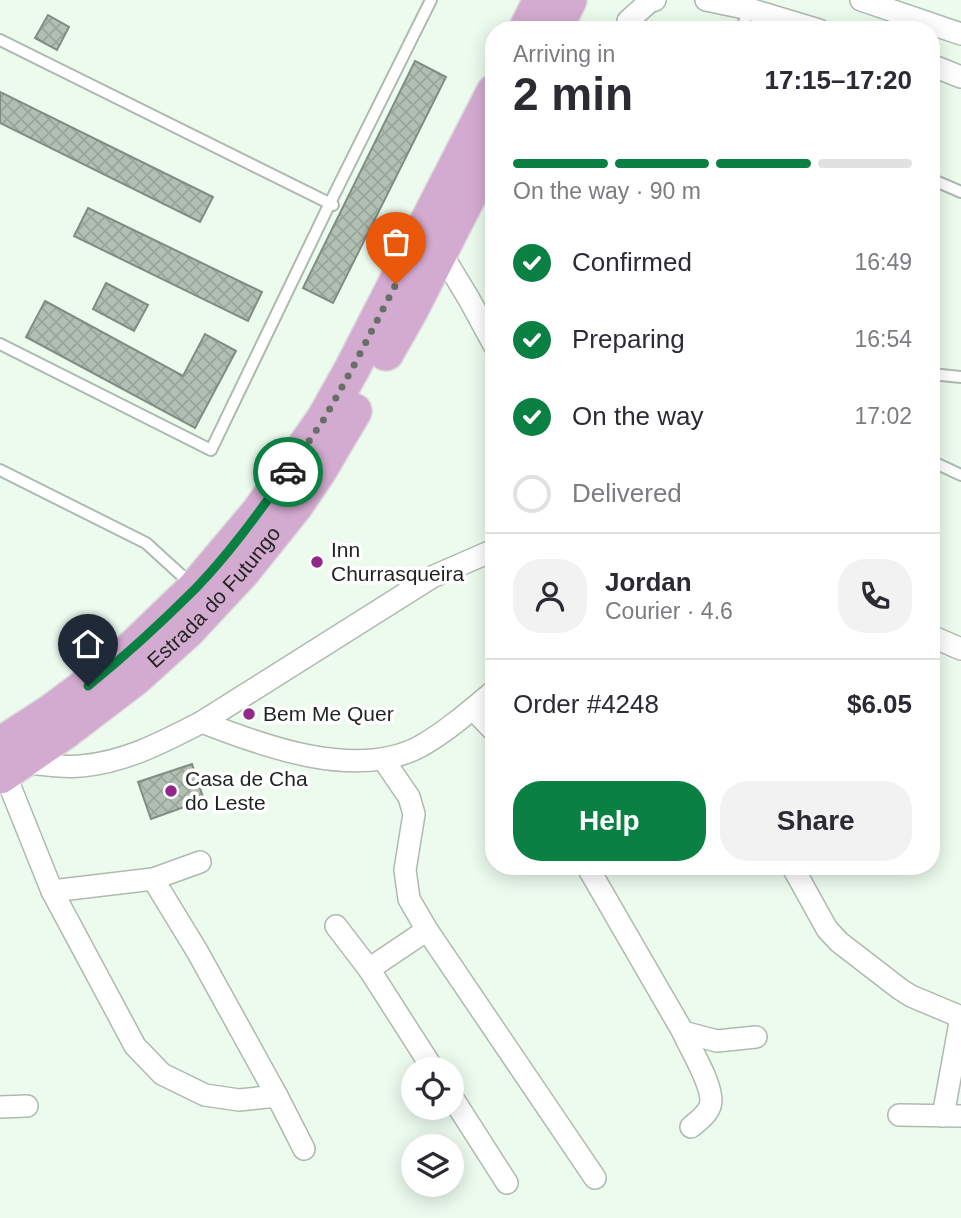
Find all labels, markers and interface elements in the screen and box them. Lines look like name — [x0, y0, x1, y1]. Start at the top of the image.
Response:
text: Arriving in — [513, 41, 615, 67]
text: 17:15–17:20 — [765, 65, 912, 95]
text: 2 min — [513, 68, 633, 120]
text: On the way · 90 m — [513, 178, 701, 204]
pin — [366, 212, 426, 284]
icon: bag — [377, 223, 415, 261]
icon: check — [513, 244, 551, 282]
text: Confirmed — [572, 247, 692, 277]
text: 16:49 — [854, 249, 912, 275]
icon: check — [513, 321, 551, 359]
text: Preparing — [572, 324, 685, 354]
text: 16:54 — [854, 326, 912, 352]
icon: check — [513, 398, 551, 436]
text: On the way — [572, 401, 704, 431]
text: 17:02 — [854, 403, 912, 429]
courier — [253, 437, 323, 507]
icon: car — [269, 453, 307, 491]
text: Delivered — [572, 478, 682, 508]
street label: Estrada do Futungo — [142, 522, 285, 672]
place label: Inn Churrasqueira — [331, 538, 464, 585]
marker: Inn Churrasqueira — [309, 554, 325, 570]
button: person — [513, 559, 587, 633]
button: phone — [838, 559, 912, 633]
text: Jordan — [605, 567, 692, 597]
text: Courier · 4.6 — [605, 598, 733, 624]
pin — [58, 614, 118, 686]
icon: home — [69, 625, 107, 663]
text: Order #4248 — [513, 689, 659, 719]
text: $6.05 — [847, 689, 912, 719]
place label: Bem Me Quer — [263, 702, 394, 725]
marker: Bem Me Quer — [241, 706, 257, 722]
place label: Casa de Cha do Leste — [185, 767, 308, 814]
button: Help — [513, 781, 706, 861]
button: Share — [720, 781, 912, 861]
marker: Casa de Cha do Leste — [163, 783, 179, 799]
map controls — [401, 1057, 464, 1197]
button: locate — [401, 1057, 464, 1120]
button: layers — [401, 1134, 464, 1197]

